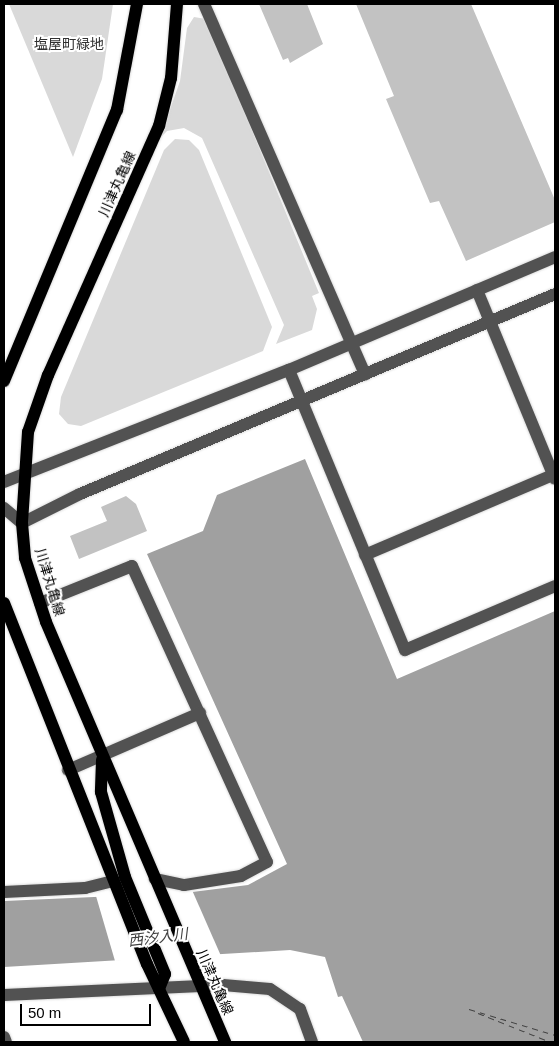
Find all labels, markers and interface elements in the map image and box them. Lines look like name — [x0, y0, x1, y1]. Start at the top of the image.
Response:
park label: 塩屋町緑地 — [34, 36, 104, 52]
street label: 川津丸亀線 — [95, 149, 139, 219]
street label: 川津丸亀線 — [32, 546, 68, 618]
water label: 西汐入川 — [127, 924, 189, 950]
street label: 川津丸亀線 — [193, 947, 237, 1017]
scale bar — [22, 994, 154, 1026]
text: 50 m — [28, 1004, 61, 1021]

